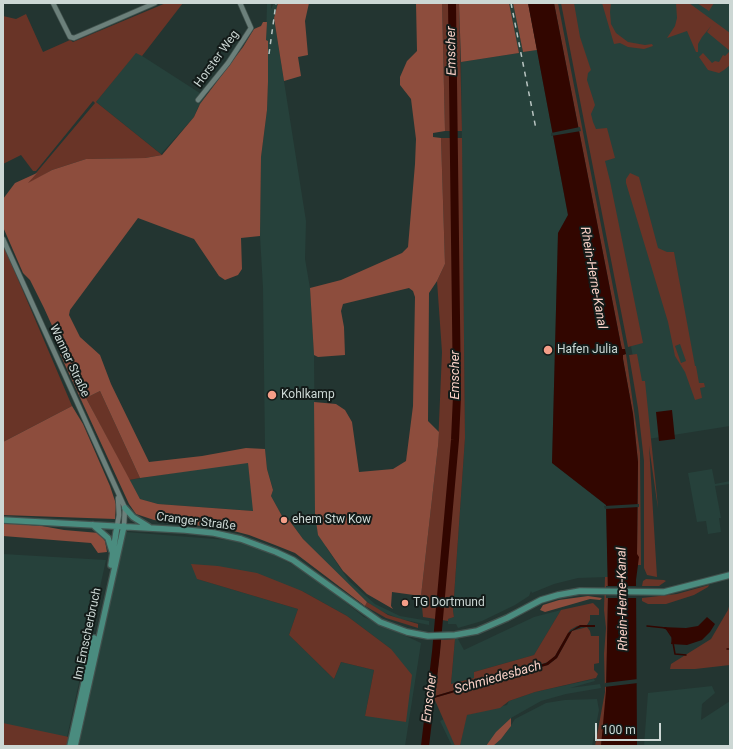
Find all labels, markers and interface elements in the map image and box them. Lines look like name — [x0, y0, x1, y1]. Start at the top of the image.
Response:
water label: Emscher — [444, 26, 460, 76]
street label: Horster Weg — [192, 28, 242, 90]
water label: Rhein-Herne-Kanal — [576, 226, 610, 330]
street label: Wanner Straße — [46, 322, 92, 400]
place label: Hafen Julia — [557, 343, 618, 357]
marker: Hafen Julia — [542, 344, 554, 356]
water label: Emscher — [448, 350, 464, 400]
place label: Kohlkamp — [281, 388, 335, 402]
marker: Kohlkamp — [266, 389, 278, 401]
street label: Cranger Straße — [155, 510, 237, 534]
place label: ehem Stw Kow — [292, 513, 371, 527]
marker: ehem Stw Kow — [279, 515, 289, 525]
water label: Rhein-Herne-Kanal — [614, 547, 632, 651]
street label: Im Emscherbruch — [71, 587, 105, 681]
place label: TG Dortmund — [413, 596, 485, 610]
marker: TG Dortmund — [400, 598, 410, 608]
water label: Schmiedesbach — [453, 658, 543, 698]
water label: Emscher — [419, 673, 441, 723]
scale bar — [597, 715, 663, 741]
text: 100 m — [602, 723, 636, 737]

